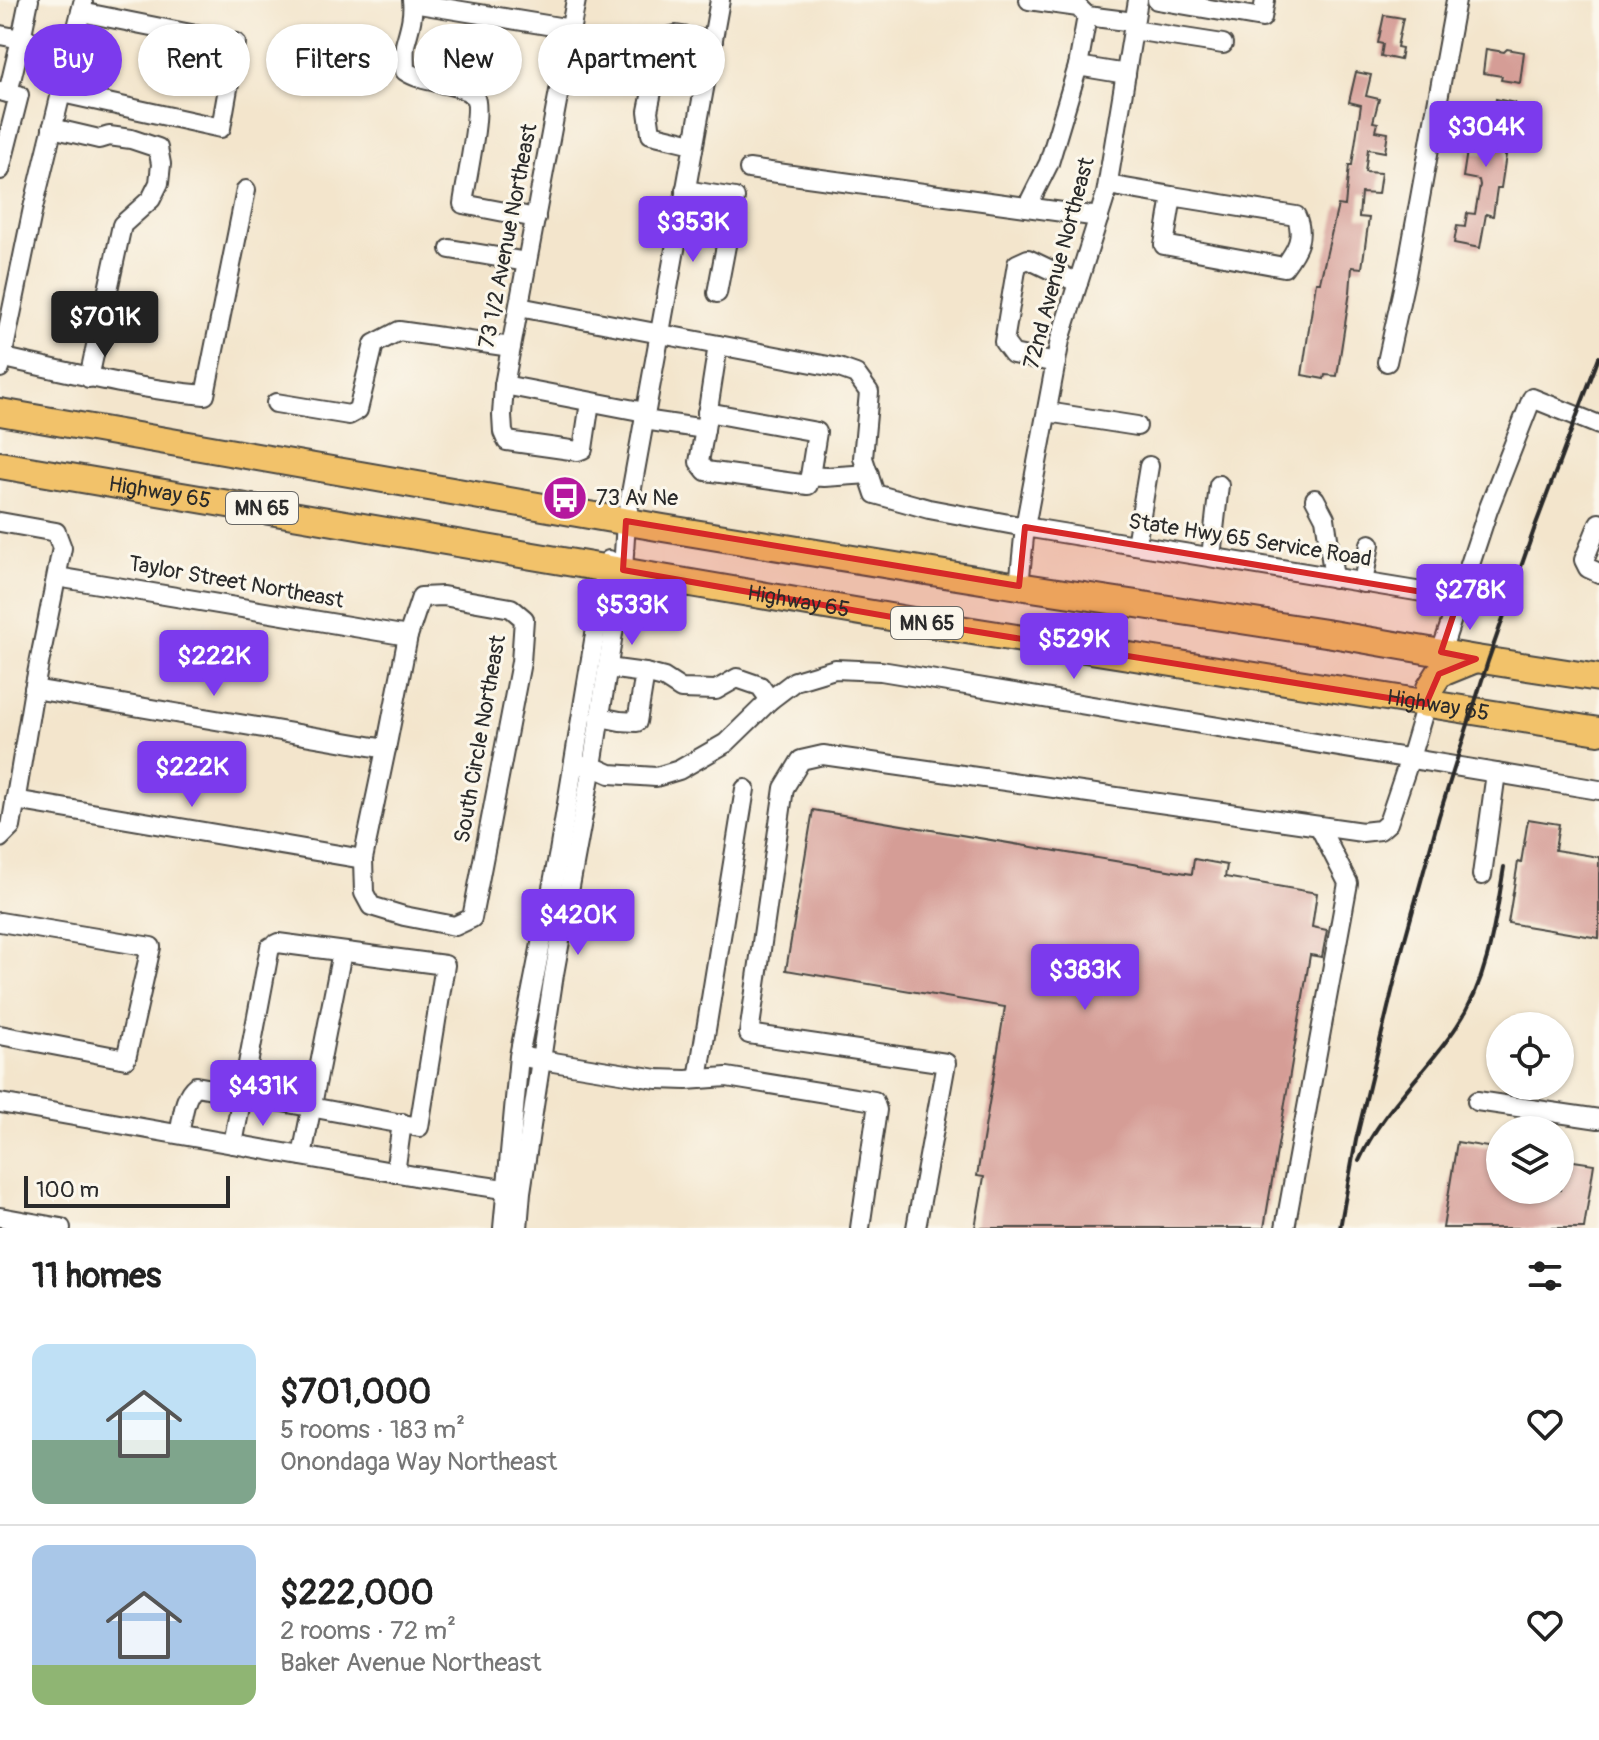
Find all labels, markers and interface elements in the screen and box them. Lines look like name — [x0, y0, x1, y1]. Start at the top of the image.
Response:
chip: Buy — [24, 24, 122, 96]
chip: Rent — [138, 24, 250, 96]
chip: Filters — [266, 24, 398, 96]
chip: New — [414, 24, 522, 96]
chip: Apartment — [538, 24, 725, 96]
pin: $304K — [1430, 101, 1542, 169]
text: $304K — [1447, 111, 1525, 143]
street label: 73 1/2 Avenue Northeast — [472, 121, 544, 351]
street label: 72nd Avenue Northeast — [1017, 154, 1101, 372]
pin: $353K — [637, 196, 749, 264]
text: $353K — [657, 206, 729, 238]
pin: $701K — [49, 291, 161, 359]
text: $701K — [69, 301, 141, 333]
street label: Highway 65 — [106, 470, 213, 515]
bus stop icon: 73 Av Ne — [541, 474, 589, 522]
place label: 73 Av Ne — [596, 484, 678, 512]
road number: MN 65 — [226, 492, 298, 524]
street label: State Hwy 65 Service Road — [1126, 507, 1374, 573]
street label: Taylor Street Northeast — [126, 549, 346, 615]
pin: $278K — [1414, 564, 1526, 632]
text: $278K — [1434, 574, 1506, 606]
pin: $533K — [576, 579, 688, 647]
street label: Highway 65 — [745, 579, 852, 624]
text: $533K — [596, 589, 668, 621]
road number: MN 65 — [891, 607, 963, 639]
pin: $529K — [1018, 613, 1130, 681]
text: $529K — [1038, 623, 1110, 655]
pin: $222K — [158, 630, 270, 698]
street label: South Circle Northeast — [448, 633, 512, 845]
text: $222K — [177, 640, 251, 672]
street label: Highway 65 — [1385, 683, 1491, 727]
pin: $222K — [136, 741, 248, 809]
text: $222K — [155, 751, 229, 783]
pin: $420K — [522, 889, 634, 957]
text: $420K — [539, 899, 617, 931]
pin: $383K — [1029, 944, 1141, 1012]
text: $383K — [1049, 954, 1121, 986]
map controls — [1486, 1012, 1574, 1204]
button: locate — [1486, 1012, 1574, 1100]
pin: $431K — [207, 1060, 319, 1128]
text: $431K — [228, 1070, 298, 1102]
button: layers — [1486, 1116, 1574, 1204]
scale bar — [24, 1172, 230, 1208]
text: 100 m — [36, 1176, 99, 1204]
icon: filters — [1523, 1254, 1567, 1298]
text: 11 homes — [32, 1255, 161, 1298]
text: $701,000 — [280, 1371, 431, 1414]
icon: home — [96, 1376, 192, 1472]
icon: heart — [1523, 1402, 1567, 1446]
text: 5 rooms · 183 m² — [280, 1414, 465, 1446]
text: Onondaga Way Northeast — [280, 1446, 557, 1478]
text: $222,000 — [280, 1572, 434, 1615]
icon: home — [96, 1577, 192, 1673]
icon: heart — [1523, 1603, 1567, 1647]
text: 2 rooms · 72 m² — [280, 1615, 456, 1647]
text: Baker Avenue Northeast — [280, 1647, 541, 1679]

